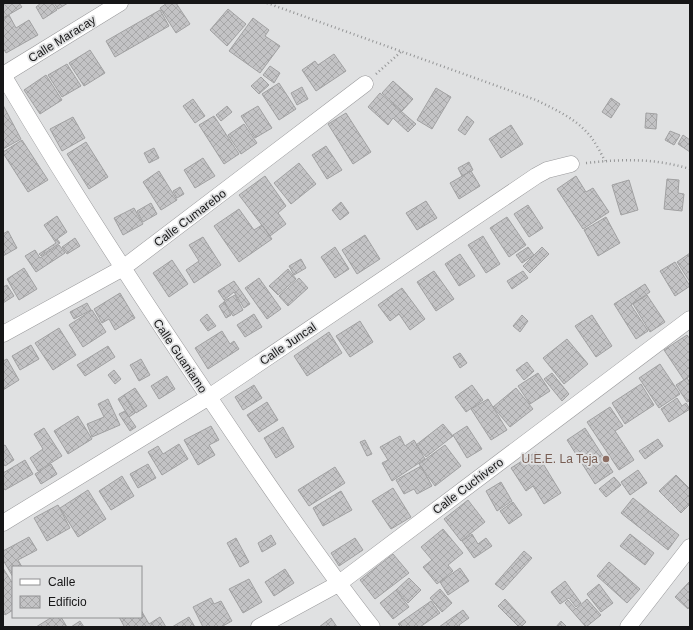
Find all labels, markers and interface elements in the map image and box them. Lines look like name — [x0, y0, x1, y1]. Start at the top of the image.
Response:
street label: Calle Maracay — [26, 13, 98, 65]
street label: Calle Cumarebo — [151, 186, 229, 250]
street label: Calle Guaniamo — [150, 316, 210, 396]
street label: Calle Juncal — [257, 320, 319, 368]
place label: U.E.E. La Teja — [522, 452, 598, 466]
marker: U.E.E. La Teja — [601, 454, 611, 464]
street label: Calle Cuchivero — [430, 455, 506, 517]
legend — [12, 566, 142, 618]
text: Calle — [48, 575, 76, 589]
text: Edificio — [48, 595, 87, 609]

